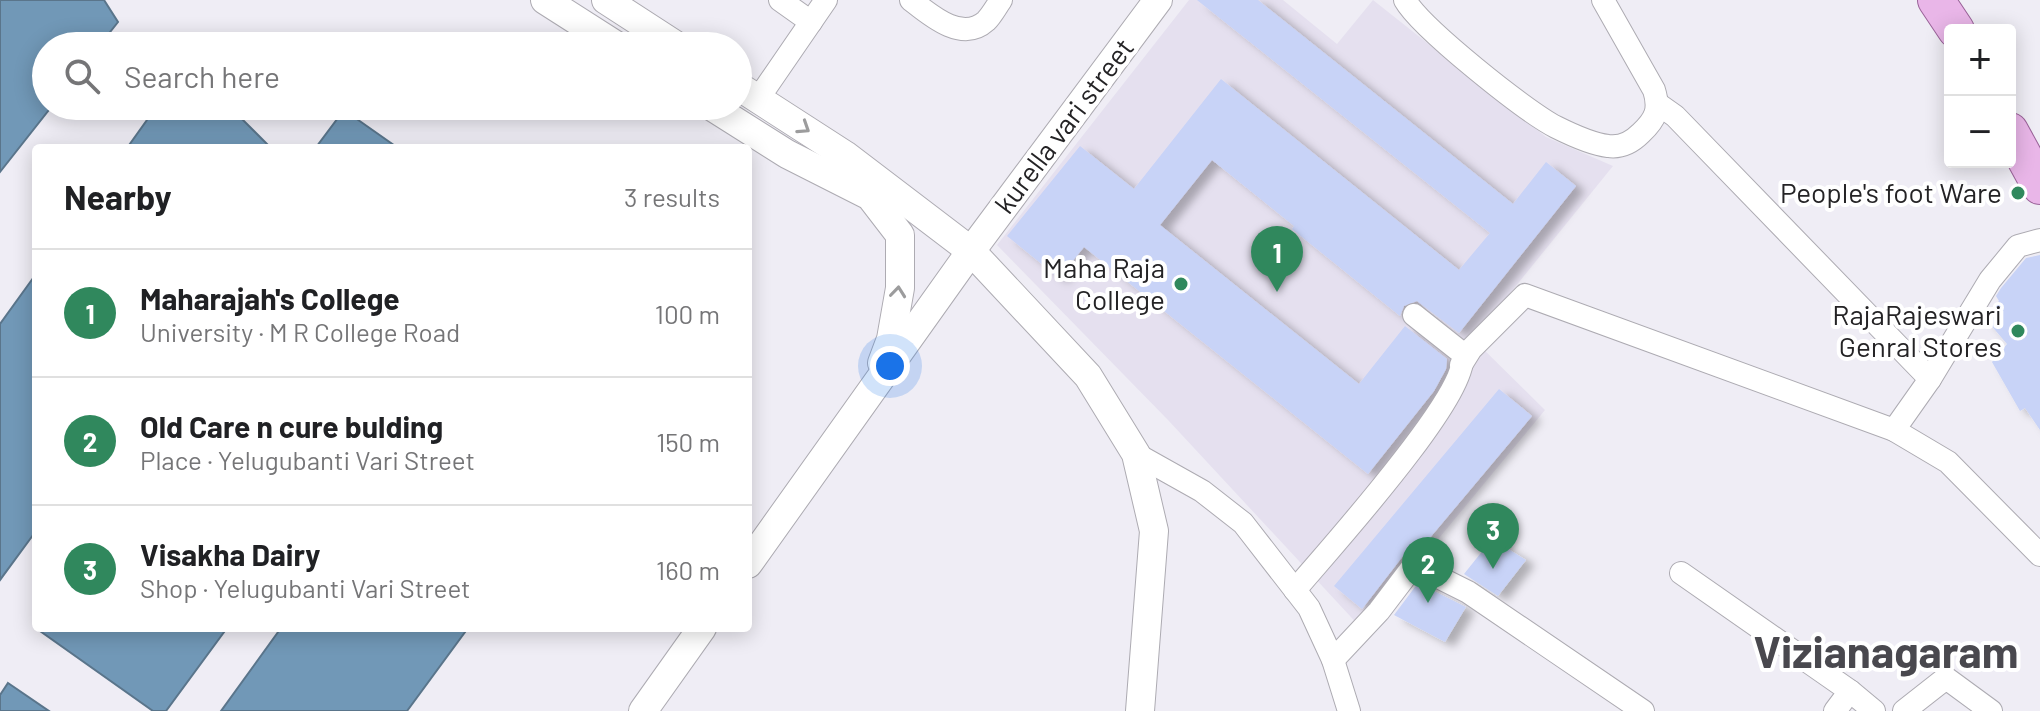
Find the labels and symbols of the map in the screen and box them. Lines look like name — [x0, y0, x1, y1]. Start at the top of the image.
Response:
street label: kurella vari street — [986, 31, 1140, 220]
one-way arrow — [795, 119, 809, 134]
place label: People's foot Ware — [1780, 175, 2002, 209]
marker: People's foot Ware — [2009, 184, 2027, 202]
pin: 1 — [1251, 226, 1303, 292]
place label: Maha Raja College — [1043, 250, 1165, 316]
marker: Maha Raja College — [1172, 275, 1190, 293]
one-way arrow — [890, 285, 907, 298]
place label: RajaRajeswari Genral Stores — [1832, 297, 2002, 363]
marker: RajaRajeswari Genral Stores — [2009, 322, 2027, 340]
your location — [870, 346, 910, 386]
pin: 3 — [1467, 503, 1519, 569]
pin: 2 — [1402, 537, 1454, 603]
district label: Vizianagaram — [1754, 624, 2018, 677]

